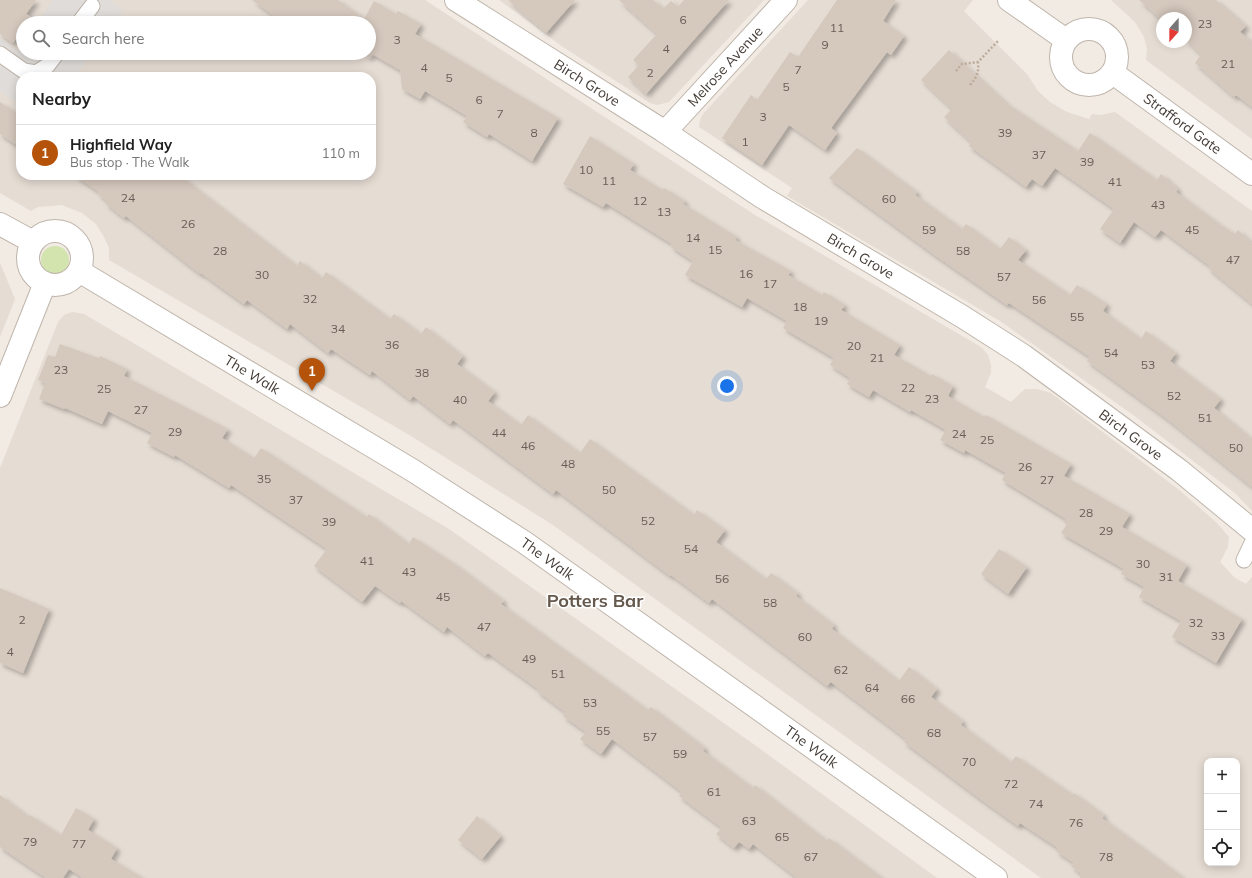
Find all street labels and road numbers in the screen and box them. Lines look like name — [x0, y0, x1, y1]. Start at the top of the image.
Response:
street label: Melrose Avenue — [684, 22, 767, 110]
street label: Birch Grove — [551, 55, 624, 110]
street label: Strafford Gate — [1140, 89, 1225, 158]
street label: Birch Grove — [824, 229, 898, 283]
street label: The Walk — [221, 351, 284, 399]
street label: Birch Grove — [1095, 405, 1166, 464]
street label: The Walk — [517, 534, 579, 584]
street label: The Walk — [781, 721, 843, 772]

